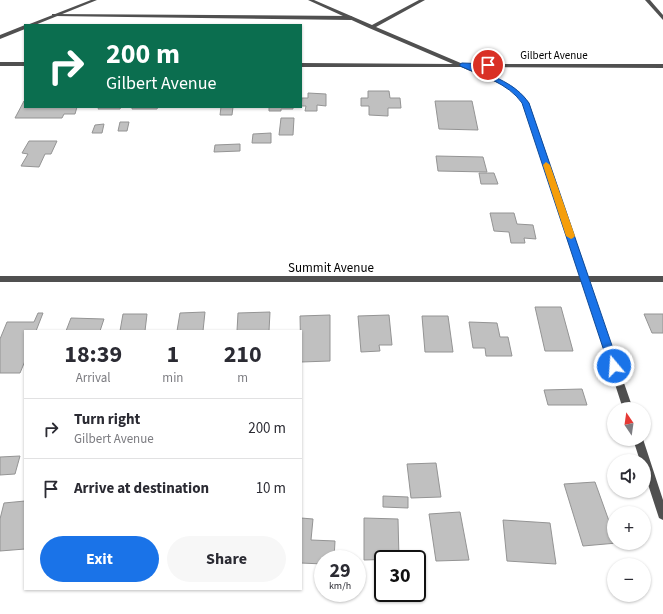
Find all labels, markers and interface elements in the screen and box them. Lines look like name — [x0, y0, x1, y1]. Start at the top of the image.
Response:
text: 200 m — [106, 34, 180, 74]
icon: right — [40, 40, 92, 92]
pin — [471, 48, 505, 82]
street label: Gilbert Avenue — [520, 48, 588, 63]
icon: arrive — [477, 54, 499, 76]
text: Gilbert Avenue — [106, 71, 216, 96]
street label: Summit Avenue — [288, 259, 374, 277]
text: 18:39 — [64, 337, 122, 372]
text: 1 — [167, 337, 179, 372]
text: 210 — [224, 337, 262, 372]
position arrow — [593, 345, 635, 387]
text: Arrival — [76, 369, 111, 387]
text: min — [162, 369, 183, 387]
text: m — [237, 369, 248, 387]
north arrow — [607, 402, 651, 446]
map controls — [607, 402, 651, 602]
text: Turn right — [74, 409, 140, 430]
icon: right — [40, 418, 62, 440]
text: 200 m — [248, 418, 286, 439]
text: Gilbert Avenue — [74, 430, 154, 448]
button: sound — [607, 454, 651, 498]
icon: arrive — [40, 478, 62, 500]
text: Arrive at destination — [74, 478, 209, 499]
text: 10 m — [256, 478, 286, 499]
button: + — [607, 506, 651, 550]
button: Exit — [40, 536, 159, 582]
button: Share — [167, 536, 286, 582]
speed limit sign: 30 — [374, 550, 426, 602]
text: 29 — [329, 557, 351, 585]
button: − — [607, 558, 651, 602]
text: km/h — [329, 579, 351, 593]

